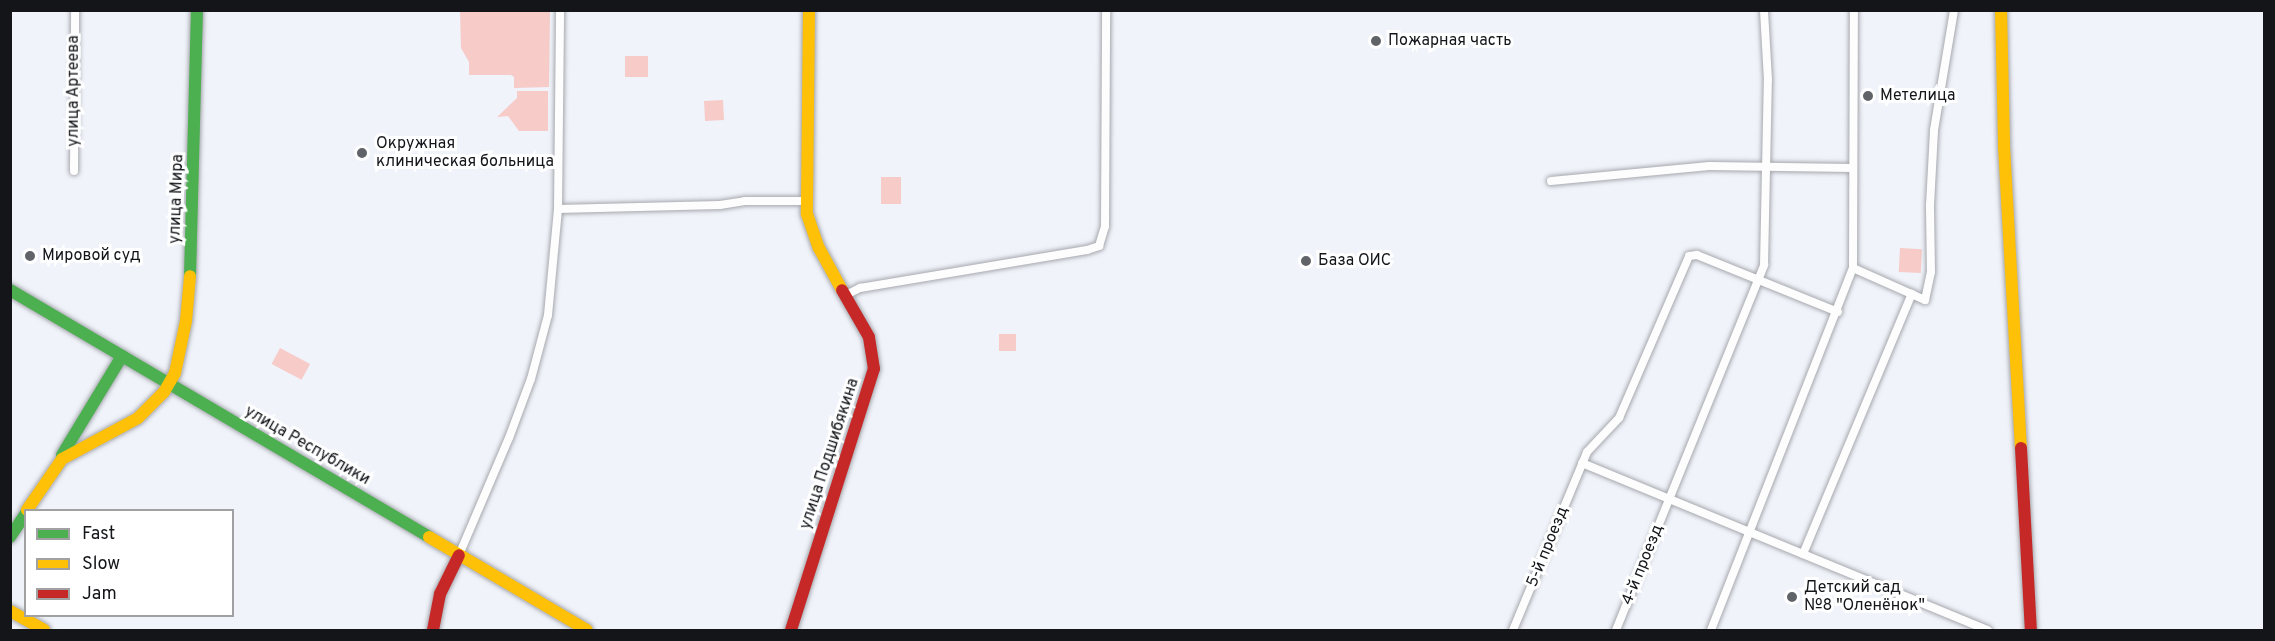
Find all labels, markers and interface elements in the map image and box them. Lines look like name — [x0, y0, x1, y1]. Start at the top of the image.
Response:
place label: Пожарная часть — [1388, 31, 1512, 51]
marker: Пожарная часть — [1369, 34, 1383, 48]
street label: улица Артеева — [64, 35, 84, 147]
place label: Метелица — [1880, 86, 1955, 106]
marker: Метелица — [1861, 89, 1875, 103]
place label: Окружная клиническая больница — [376, 134, 554, 172]
marker: Окружная клиническая больница — [353, 144, 371, 162]
street label: улица Мира — [166, 154, 188, 244]
place label: Мировой суд — [42, 246, 141, 266]
marker: Мировой суд — [23, 249, 37, 263]
place label: База ОИС — [1318, 251, 1391, 271]
marker: База ОИС — [1299, 254, 1313, 268]
street label: улица Подшибякина — [797, 376, 863, 532]
street label: улица Республики — [241, 402, 373, 490]
street label: 5-й проезд — [1523, 504, 1573, 590]
legend — [24, 509, 234, 617]
street label: 4-й проезд — [1618, 522, 1668, 608]
text: Fast — [82, 523, 115, 546]
text: Slow — [82, 553, 120, 576]
place label: Детский сад №8 "Оленёнок" — [1804, 578, 1925, 616]
text: Jam — [82, 583, 117, 606]
marker: Детский сад №8 "Оленёнок" — [1785, 590, 1799, 604]

